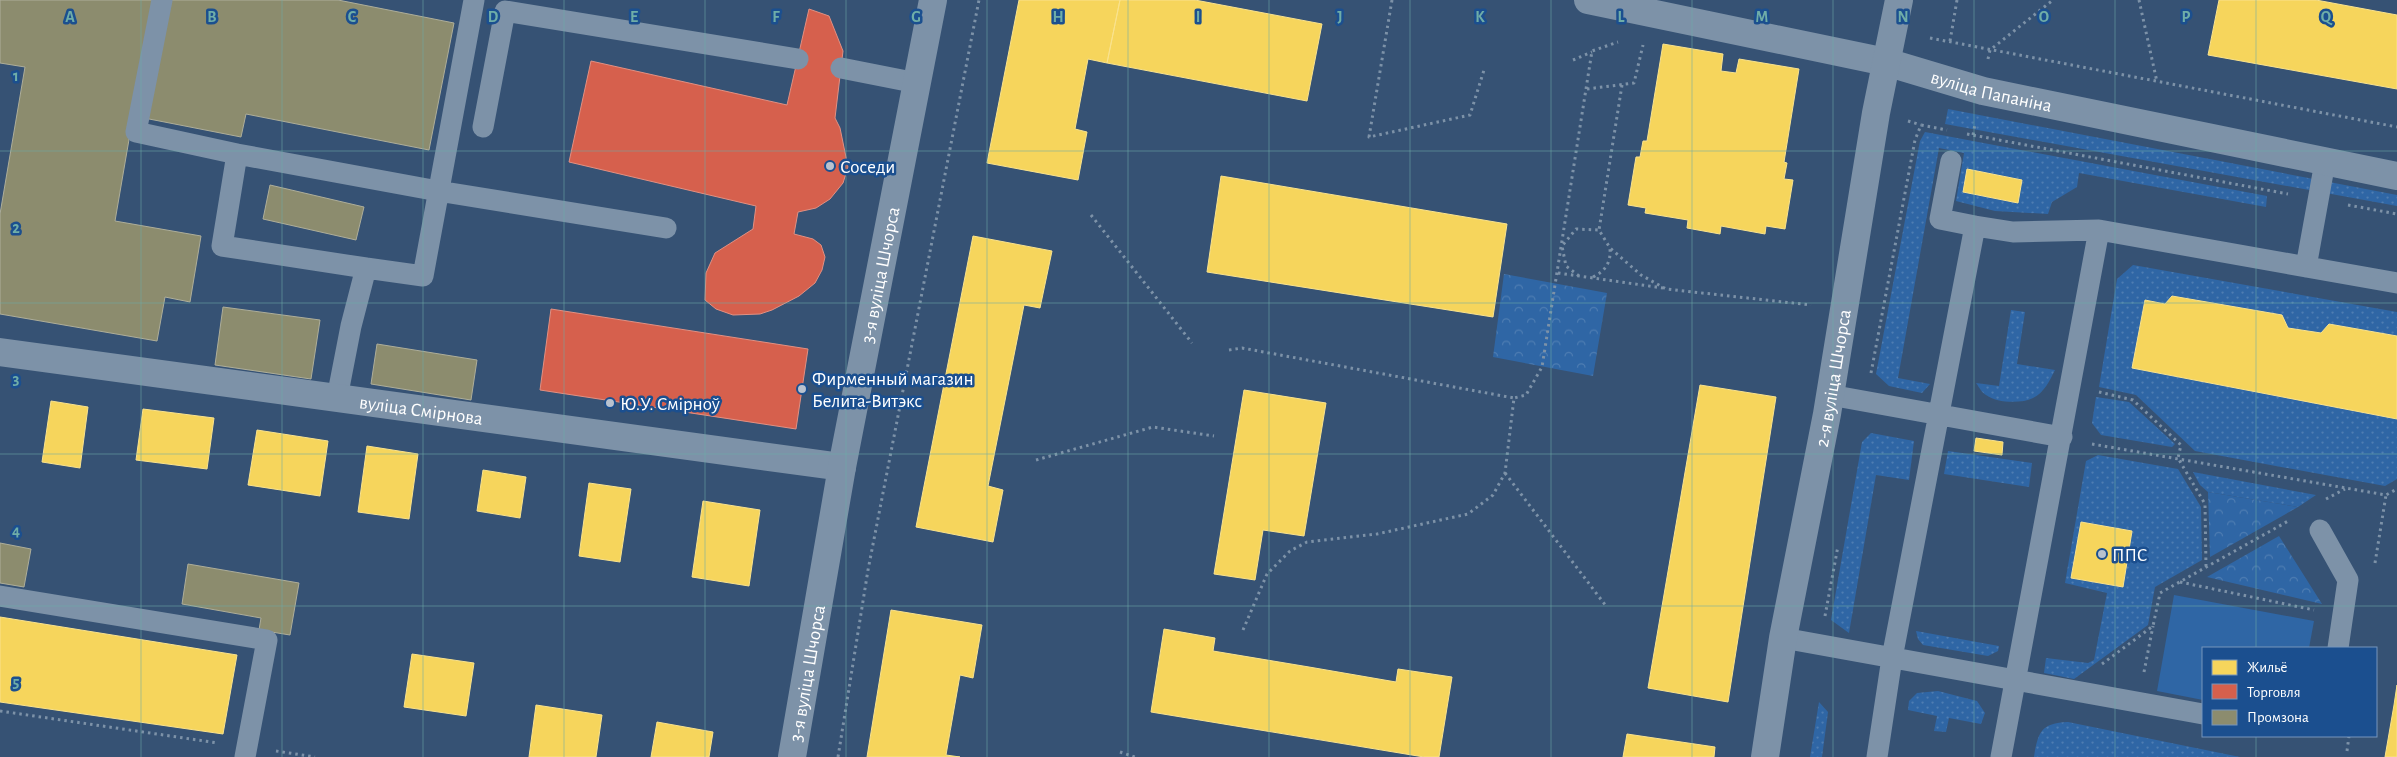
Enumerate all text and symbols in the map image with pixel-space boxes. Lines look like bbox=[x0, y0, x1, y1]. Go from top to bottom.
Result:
text: A bbox=[65, 9, 75, 25]
text: B bbox=[207, 9, 217, 25]
text: C bbox=[348, 9, 357, 25]
text: D bbox=[488, 9, 499, 25]
text: E bbox=[630, 9, 638, 25]
text: F bbox=[772, 9, 780, 25]
text: G bbox=[911, 9, 921, 25]
text: H bbox=[1052, 9, 1064, 25]
text: I bbox=[1196, 9, 1200, 25]
text: J bbox=[1337, 9, 1343, 25]
text: K bbox=[1475, 9, 1485, 25]
text: L bbox=[1618, 9, 1625, 25]
text: M bbox=[1756, 9, 1768, 25]
text: N bbox=[1897, 9, 1909, 25]
text: O bbox=[2039, 9, 2049, 25]
text: P bbox=[2182, 9, 2191, 25]
text: Q bbox=[2321, 9, 2333, 26]
text: 1 bbox=[13, 68, 19, 84]
street label: вуліца Папаніна bbox=[1928, 68, 2054, 116]
place label: Соседи bbox=[840, 158, 895, 177]
marker: Соседи bbox=[824, 160, 836, 172]
street label: 3-я вуліца Шчорса bbox=[858, 205, 904, 345]
text: 2 bbox=[12, 220, 20, 236]
street label: 2-я вуліца Шчорса bbox=[1813, 308, 1855, 449]
place label: Фирменный магазин Белита-Витэкс bbox=[812, 370, 974, 411]
text: 3 bbox=[13, 371, 20, 387]
marker: Фирменный магазин Белита-Витэкс bbox=[796, 383, 808, 395]
street label: вуліца Смірнова bbox=[358, 393, 484, 429]
place label: Ю.У. Смірноў bbox=[620, 395, 720, 414]
marker: Ю.У. Смірноў bbox=[604, 397, 616, 409]
text: 4 bbox=[12, 523, 20, 539]
place label: ППС bbox=[2112, 546, 2148, 565]
marker: ППС bbox=[2096, 548, 2108, 560]
street label: 3-я вуліца Шчорса bbox=[787, 603, 829, 743]
legend bbox=[2202, 647, 2377, 737]
text: Жильё bbox=[2247, 660, 2287, 675]
text: 5 bbox=[13, 674, 20, 690]
text: Торговля bbox=[2247, 685, 2301, 700]
text: Промзона bbox=[2247, 710, 2309, 725]

